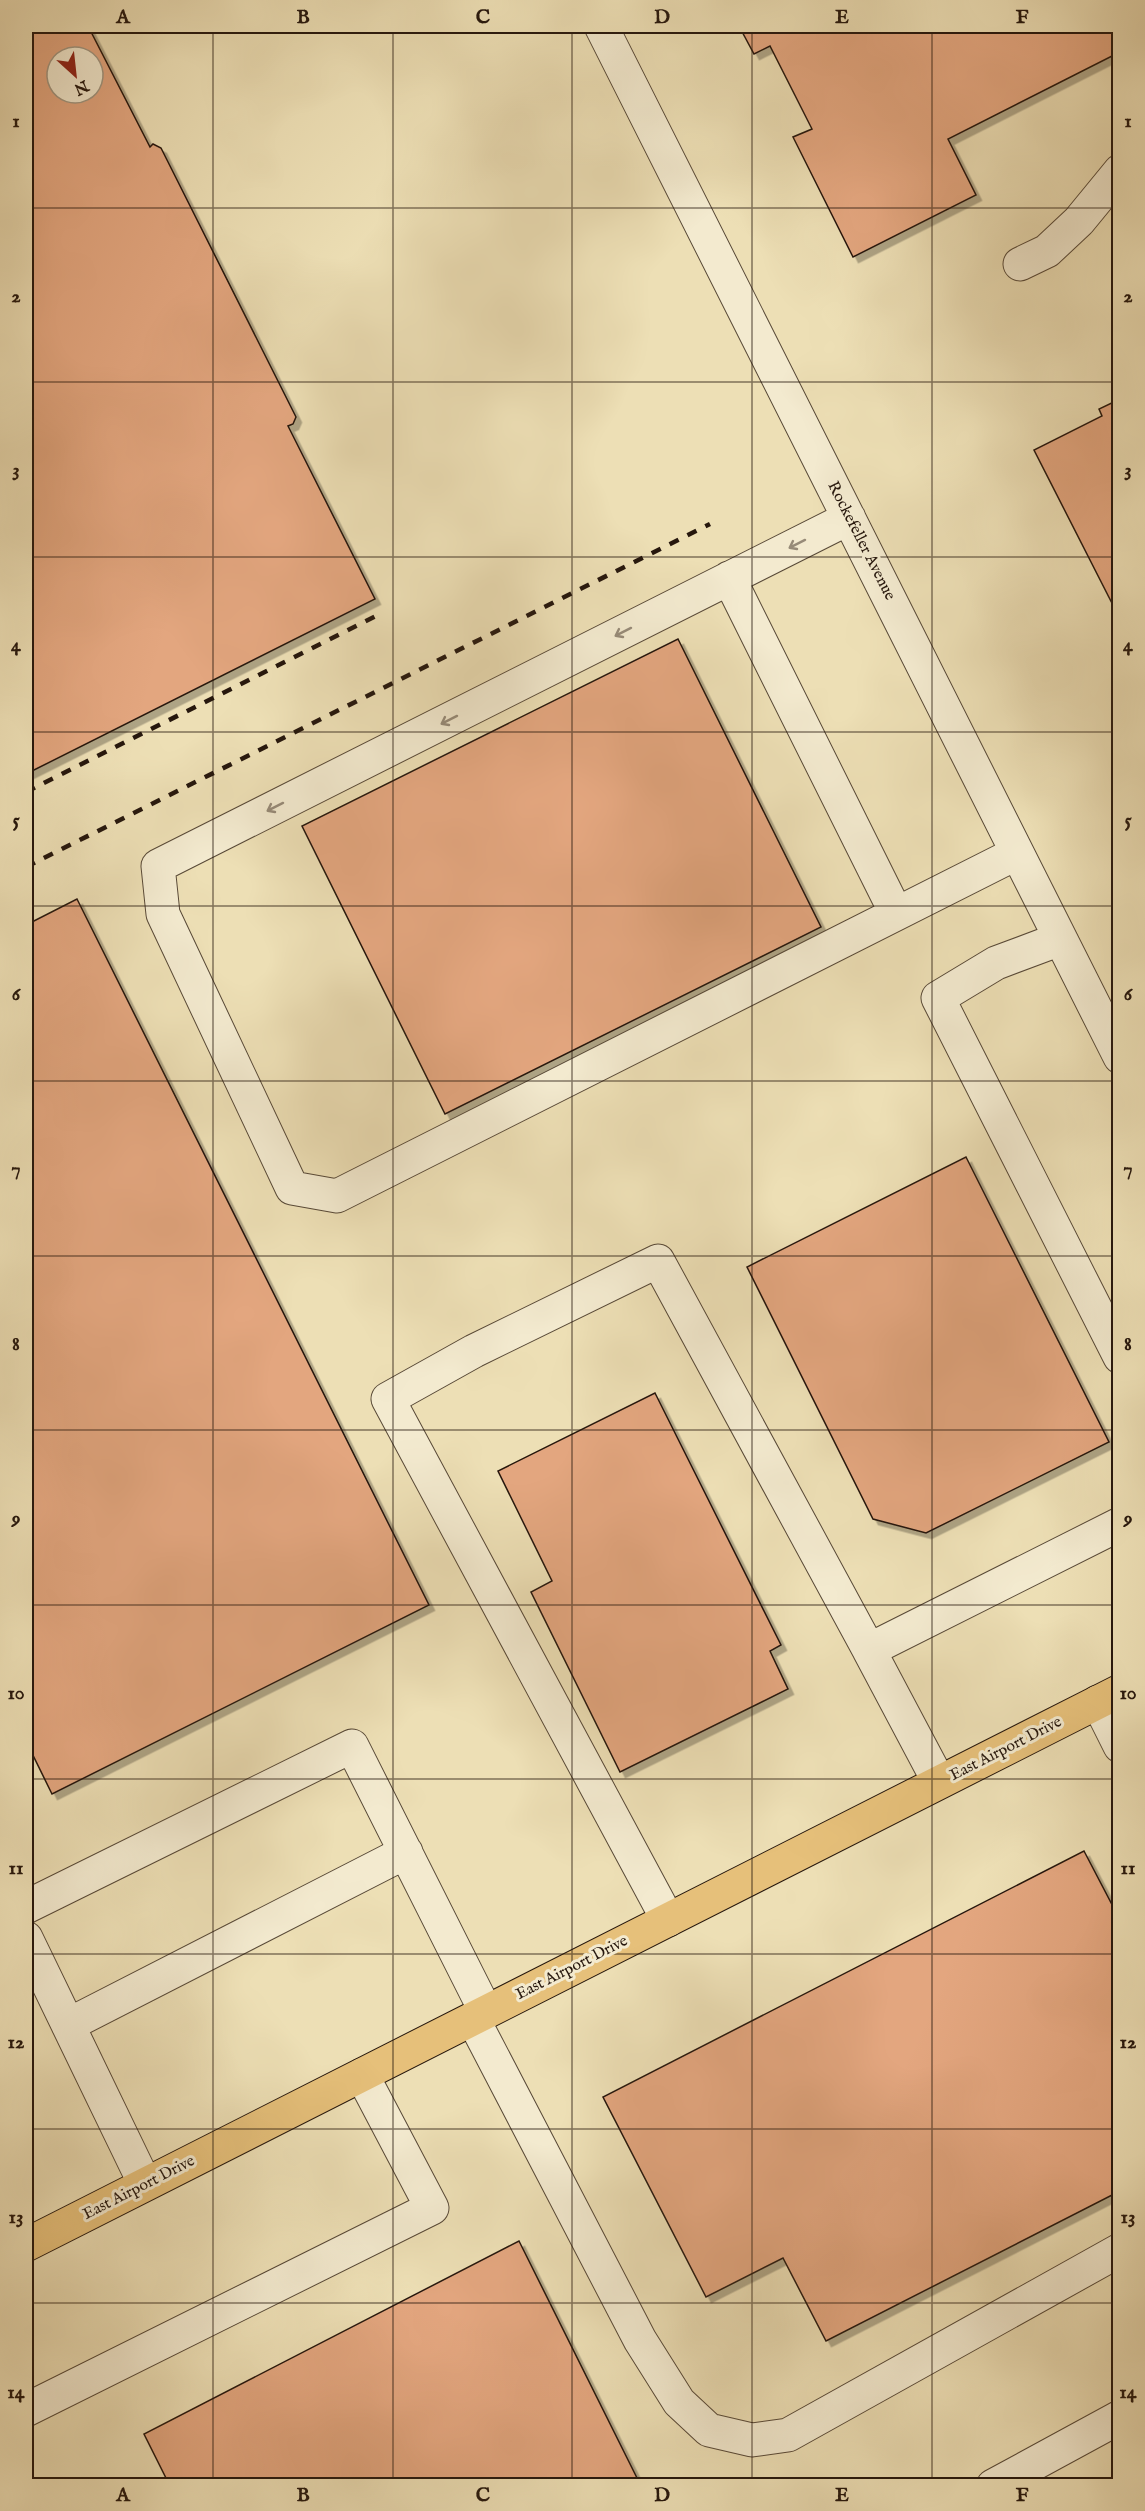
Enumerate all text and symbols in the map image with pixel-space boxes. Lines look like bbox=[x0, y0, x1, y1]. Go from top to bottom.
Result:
text: A bbox=[115, 5, 131, 30]
text: B bbox=[296, 5, 310, 30]
text: C bbox=[476, 5, 490, 30]
text: D bbox=[654, 5, 670, 30]
text: E bbox=[835, 5, 849, 30]
text: F bbox=[1016, 5, 1029, 30]
north arrow bbox=[45, 45, 105, 105]
text: N bbox=[70, 74, 93, 99]
text: 1 bbox=[12, 109, 20, 134]
text: 1 bbox=[1124, 109, 1132, 134]
text: 2 bbox=[11, 284, 21, 309]
text: 2 bbox=[1123, 284, 1133, 309]
text: 3 bbox=[12, 458, 20, 483]
text: 3 bbox=[1124, 458, 1132, 483]
street label: Rockefeller Avenue bbox=[822, 478, 900, 604]
one-way arrow bbox=[788, 539, 806, 551]
one-way arrow bbox=[614, 627, 632, 638]
text: 4 bbox=[11, 633, 22, 658]
text: 4 bbox=[1123, 633, 1134, 658]
one-way arrow bbox=[440, 714, 458, 726]
one-way arrow bbox=[266, 802, 284, 814]
text: 5 bbox=[12, 808, 20, 833]
text: 5 bbox=[1124, 808, 1132, 833]
text: 6 bbox=[12, 982, 22, 1007]
text: 6 bbox=[1124, 982, 1134, 1007]
text: 7 bbox=[11, 1157, 21, 1182]
text: 7 bbox=[1123, 1157, 1133, 1182]
text: 8 bbox=[12, 1332, 20, 1357]
text: 8 bbox=[1124, 1332, 1132, 1357]
text: 9 bbox=[11, 1506, 21, 1531]
text: 9 bbox=[1123, 1506, 1133, 1531]
text: 10 bbox=[7, 1681, 25, 1706]
text: 10 bbox=[1119, 1681, 1137, 1706]
street label: East Airport Drive bbox=[947, 1712, 1065, 1786]
text: 11 bbox=[9, 1856, 23, 1881]
text: 11 bbox=[1121, 1856, 1135, 1881]
street label: East Airport Drive bbox=[513, 1931, 631, 2005]
text: 12 bbox=[8, 2030, 25, 2055]
text: 12 bbox=[1120, 2030, 1137, 2055]
street label: East Airport Drive bbox=[80, 2151, 198, 2225]
text: 13 bbox=[9, 2205, 23, 2230]
text: 13 bbox=[1121, 2205, 1135, 2230]
text: 14 bbox=[7, 2380, 26, 2405]
text: 14 bbox=[1119, 2380, 1138, 2405]
text: A bbox=[115, 2483, 131, 2508]
text: B bbox=[296, 2483, 310, 2508]
text: C bbox=[476, 2483, 490, 2508]
text: D bbox=[654, 2483, 670, 2508]
text: E bbox=[835, 2483, 849, 2508]
text: F bbox=[1016, 2483, 1029, 2508]

